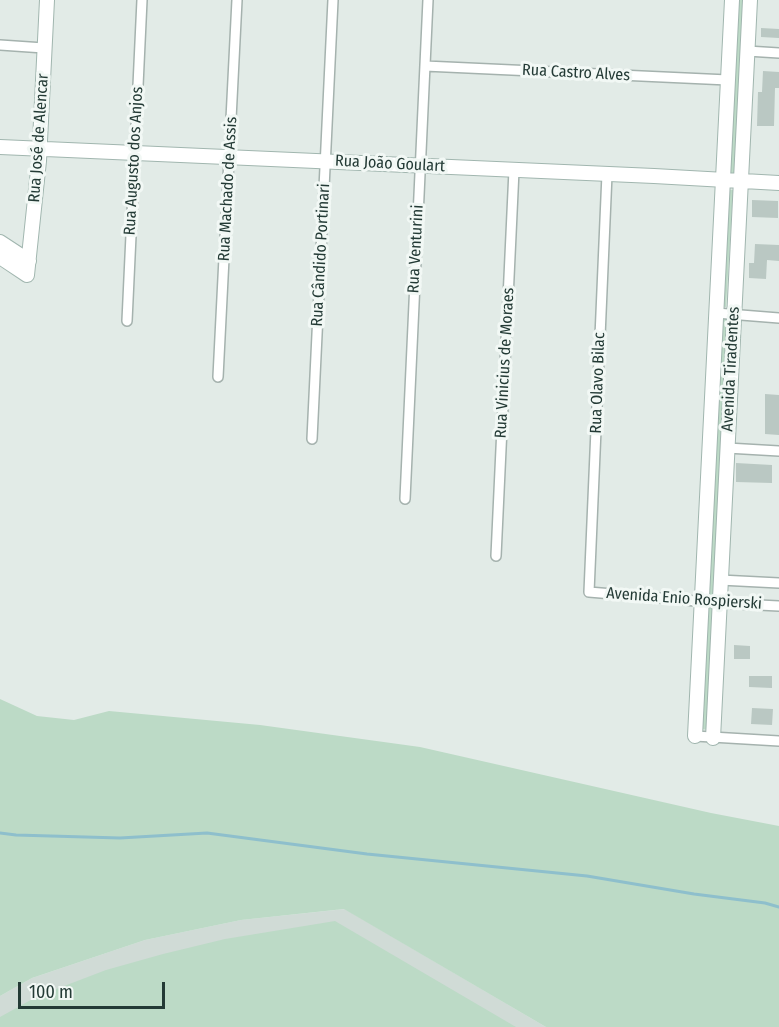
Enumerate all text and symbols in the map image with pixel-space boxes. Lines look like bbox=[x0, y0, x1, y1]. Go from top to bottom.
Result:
street label: Rua Castro Alves bbox=[522, 61, 630, 85]
street label: Rua José de Alencar bbox=[25, 73, 53, 203]
street label: Rua Augusto dos Anjos bbox=[121, 86, 147, 236]
street label: Rua Machado de Assis bbox=[215, 116, 241, 262]
street label: Rua João Goulart bbox=[335, 152, 445, 176]
street label: Rua Cândido Portinari bbox=[308, 183, 334, 327]
street label: Rua Venturini bbox=[404, 204, 428, 294]
street label: Rua Vinicius de Moraes bbox=[491, 287, 519, 439]
street label: Avenida Tiradentes bbox=[718, 306, 744, 432]
street label: Rua Olavo Bilac bbox=[587, 332, 609, 434]
street label: Avenida Enio Rospierski bbox=[606, 584, 762, 614]
scale bar bbox=[21, 970, 168, 1008]
text: 100 m bbox=[29, 981, 73, 1003]

